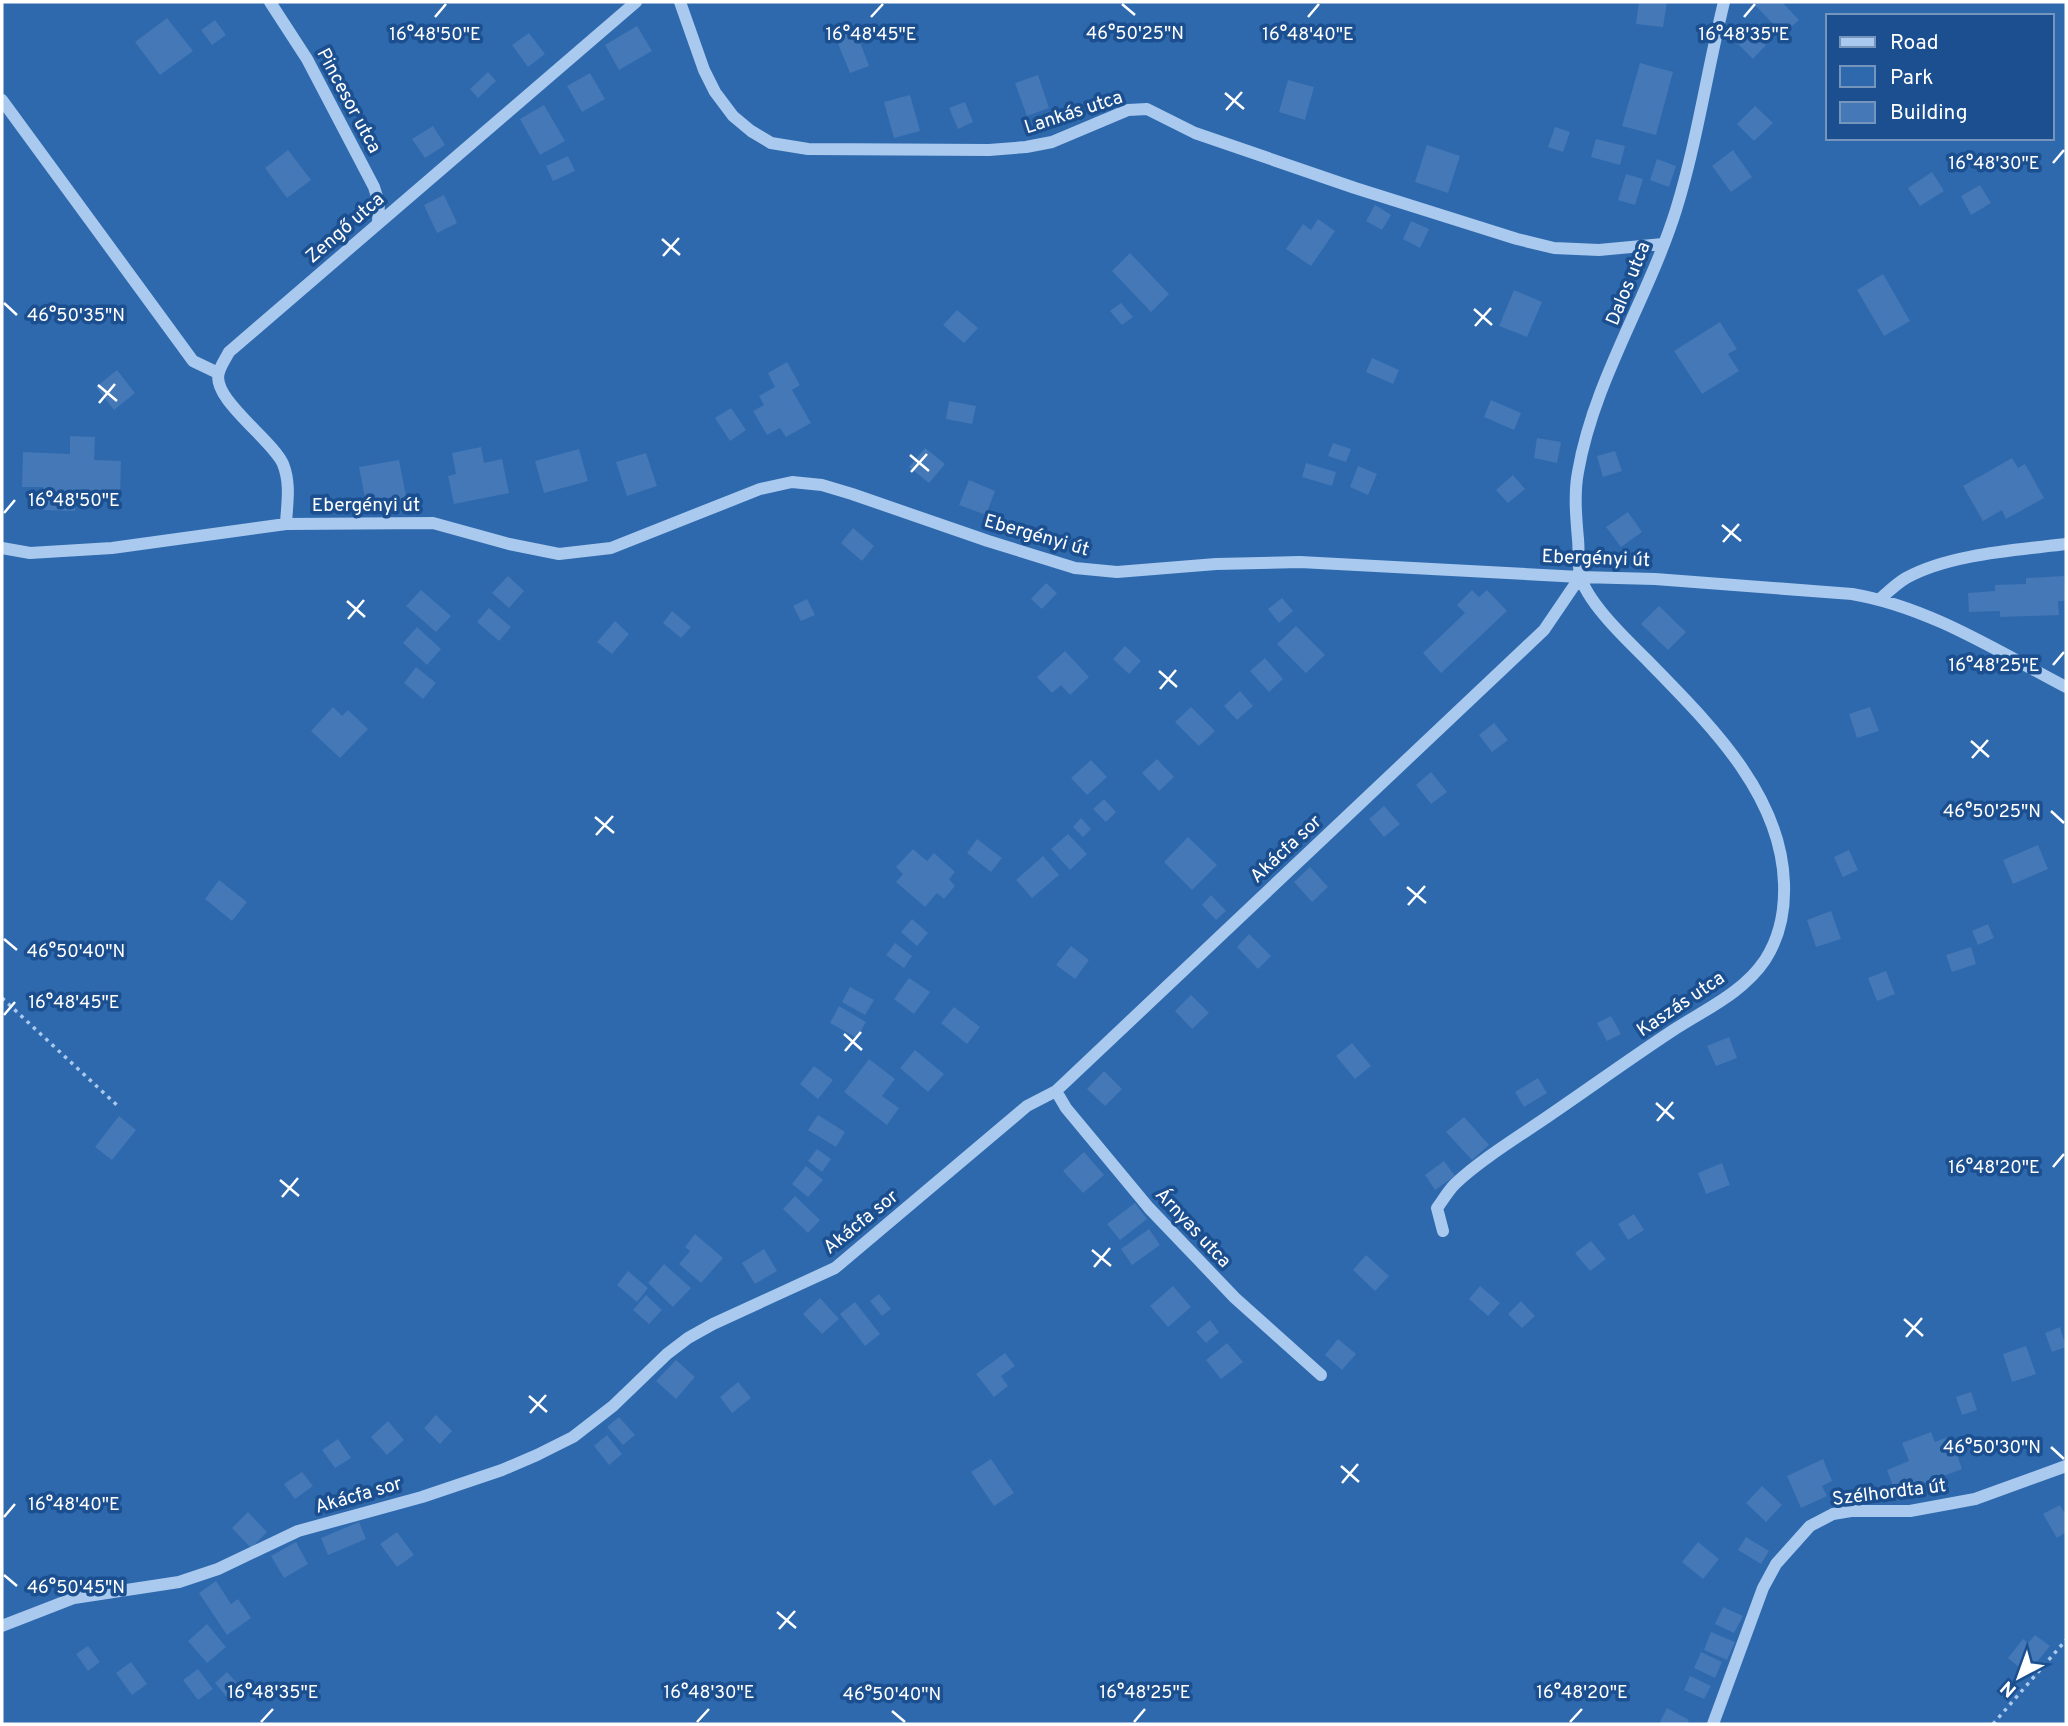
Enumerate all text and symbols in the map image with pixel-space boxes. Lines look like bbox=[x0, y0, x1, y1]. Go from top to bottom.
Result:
legend bbox=[1826, 14, 2054, 140]
text: 46°50'25"N bbox=[1086, 23, 1184, 46]
text: 16°48'50"E bbox=[389, 24, 481, 47]
text: 16°48'45"E bbox=[825, 24, 917, 47]
text: 16°48'40"E bbox=[1262, 24, 1354, 47]
text: 16°48'35"E bbox=[1699, 24, 1789, 47]
text: Road bbox=[1890, 30, 1939, 57]
street label: Pincesor utca bbox=[311, 44, 386, 158]
text: Park bbox=[1890, 65, 1933, 92]
street label: Lankás utca bbox=[1021, 86, 1126, 140]
text: Building bbox=[1890, 100, 1968, 127]
text: 16°48'30"E bbox=[1948, 153, 2040, 176]
street label: Zengő utca bbox=[301, 188, 390, 269]
street label: Dalos utca bbox=[1601, 238, 1657, 329]
text: 46°50'35"N bbox=[27, 305, 125, 328]
text: 16°48'50"E bbox=[28, 490, 120, 513]
street label: Ebergényi út bbox=[312, 494, 420, 518]
street label: Ebergényi út bbox=[981, 509, 1092, 562]
street label: Ebergényi út bbox=[1541, 545, 1651, 573]
text: 16°48'25"E bbox=[1948, 655, 2040, 678]
text: 46°50'25"N bbox=[1943, 801, 2041, 824]
street label: Akácfa sor bbox=[1245, 810, 1328, 889]
text: 46°50'40"N bbox=[27, 941, 125, 964]
street label: Kaszás utca bbox=[1633, 966, 1730, 1043]
text: 16°48'45"E bbox=[28, 992, 120, 1015]
text: 16°48'20"E bbox=[1948, 1157, 2040, 1180]
street label: Árnyas utca bbox=[1149, 1183, 1236, 1273]
street label: Akácfa sor bbox=[819, 1185, 904, 1260]
text: 46°50'30"N bbox=[1943, 1437, 2041, 1460]
street label: Akácfa sor bbox=[312, 1472, 405, 1520]
street label: Szélhordta út bbox=[1831, 1474, 1947, 1512]
text: 16°48'40"E bbox=[28, 1494, 120, 1517]
text: 46°50'45"N bbox=[27, 1577, 125, 1600]
north arrow bbox=[1984, 1642, 2054, 1712]
text: N bbox=[1996, 1675, 2022, 1702]
text: 16°48'35"E bbox=[228, 1682, 318, 1705]
text: 16°48'30"E bbox=[663, 1682, 755, 1705]
text: 16°48'25"E bbox=[1099, 1682, 1191, 1705]
text: 16°48'20"E bbox=[1536, 1682, 1628, 1705]
text: 46°50'40"N bbox=[843, 1684, 941, 1707]

